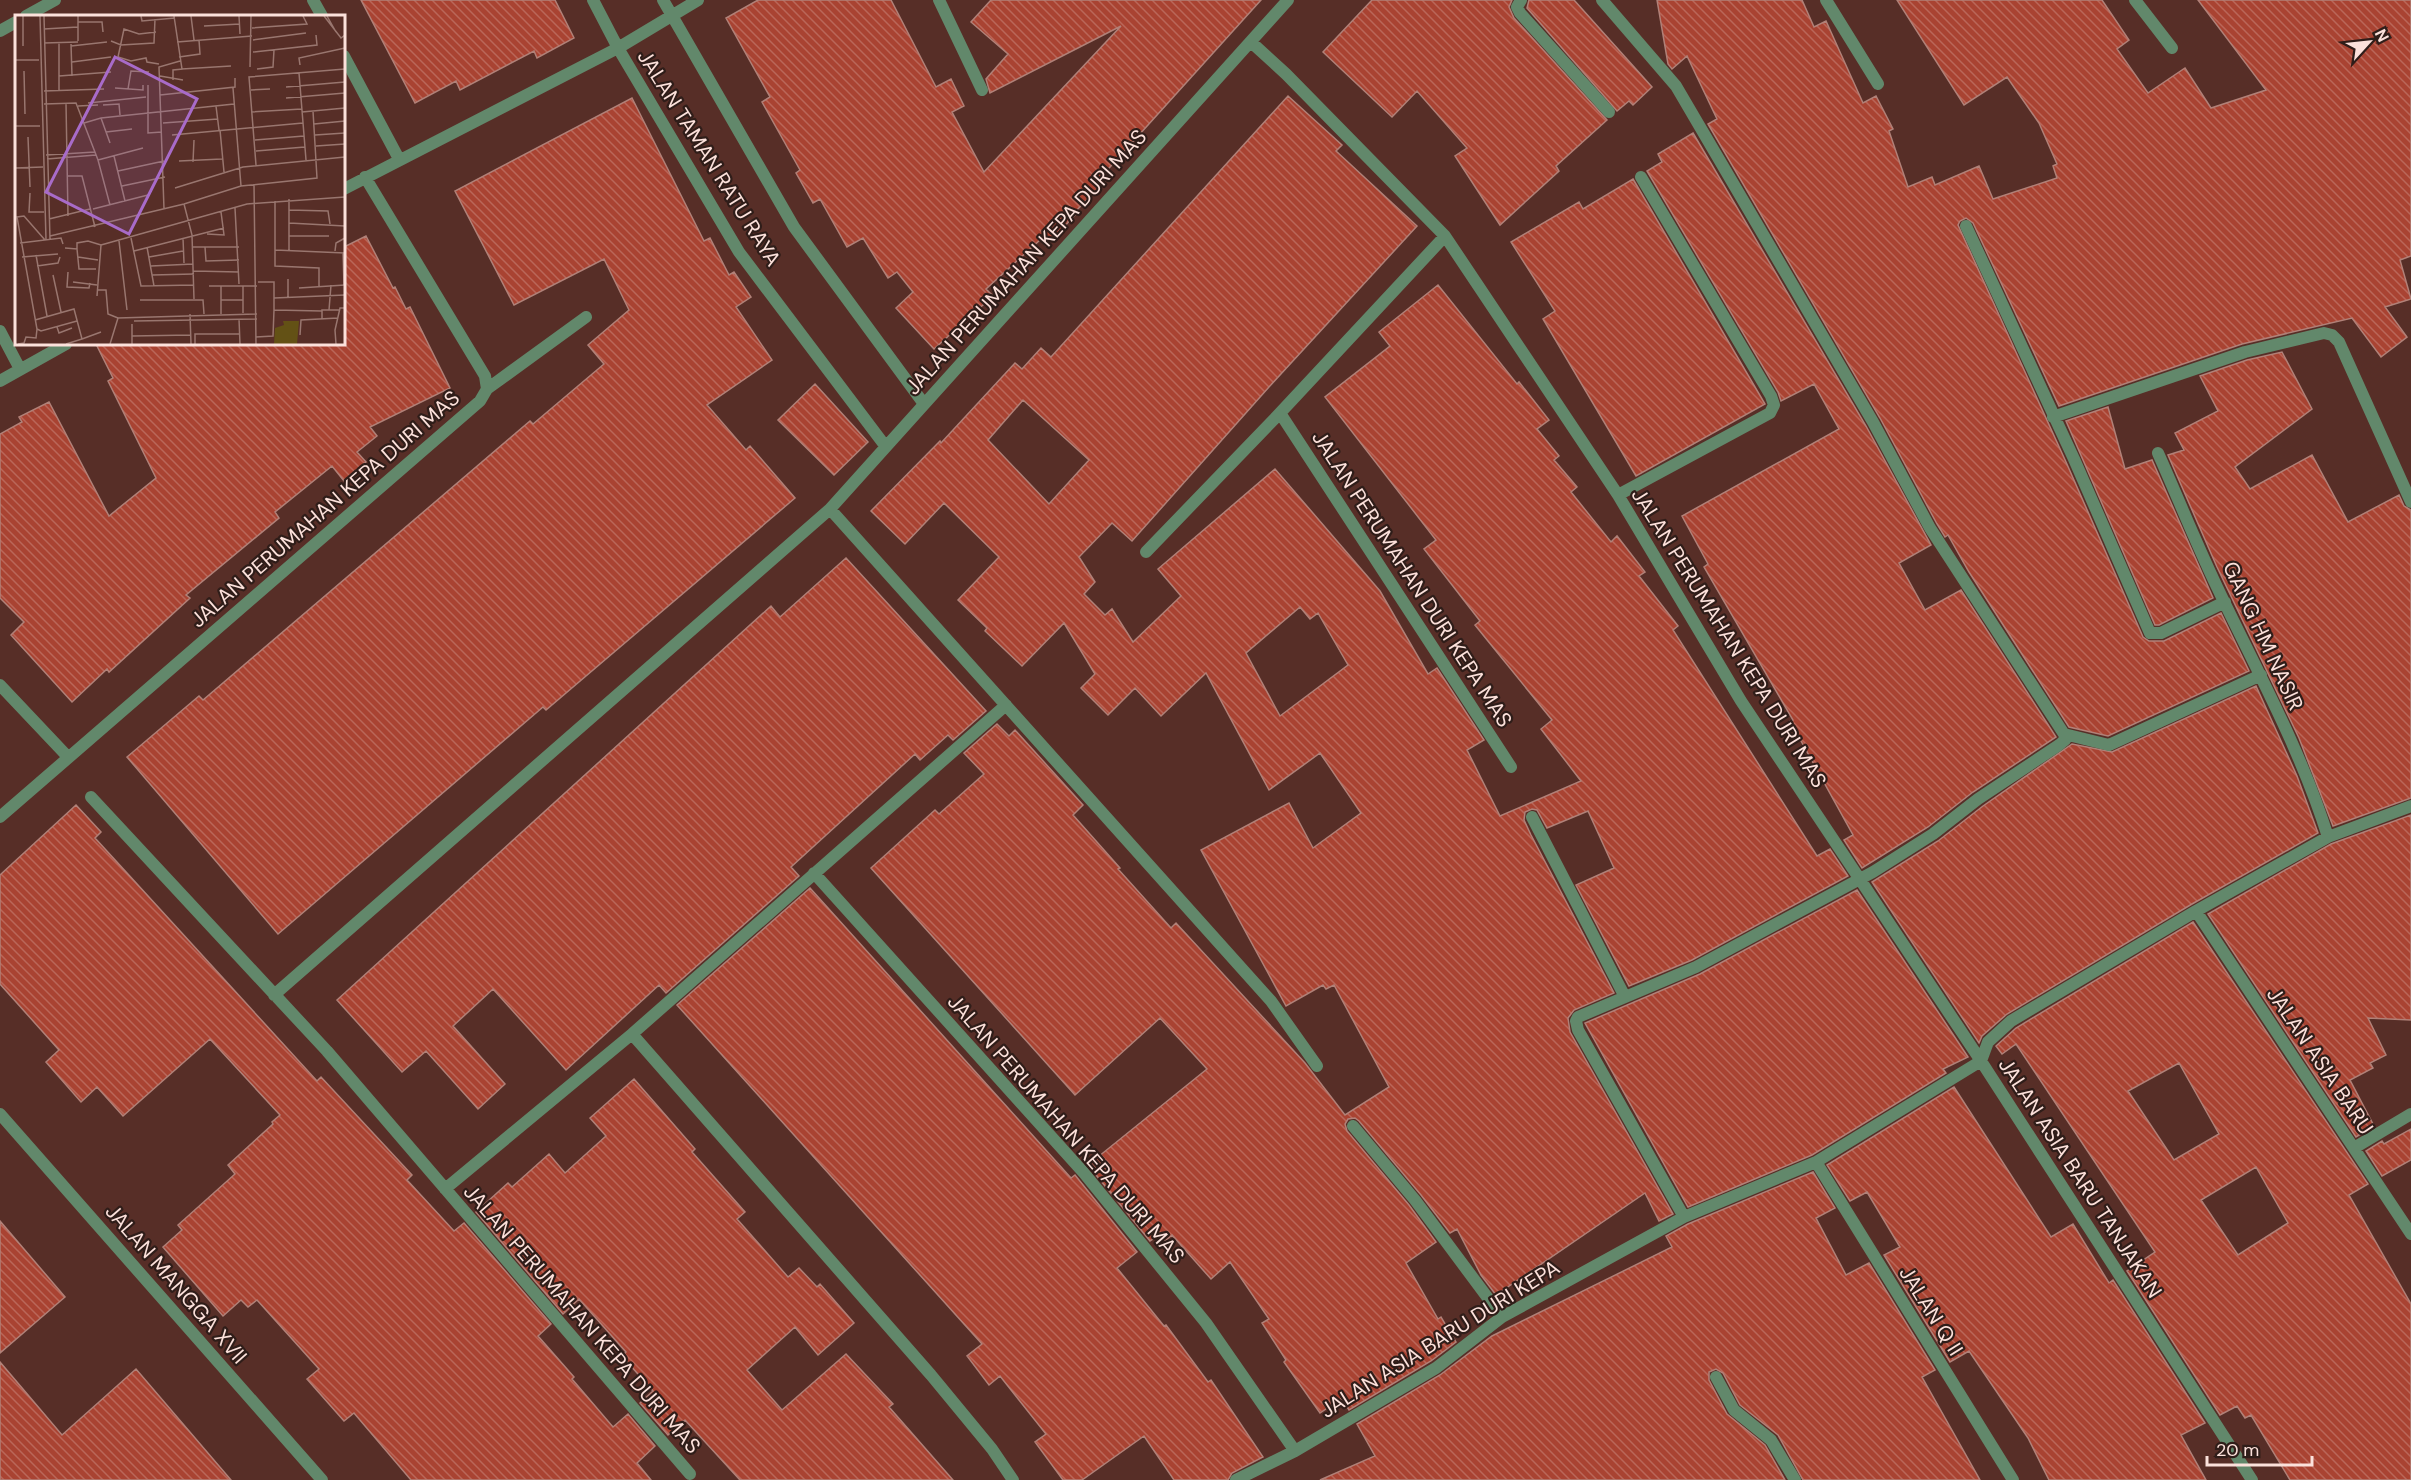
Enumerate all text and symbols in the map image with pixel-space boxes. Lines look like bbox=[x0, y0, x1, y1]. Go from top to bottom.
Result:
north arrow bbox=[2339, 12, 2399, 72]
inset map bbox=[15, 15, 345, 345]
text: N bbox=[2370, 25, 2394, 45]
street label: JALAN TAMAN RATU RAYA bbox=[631, 45, 787, 271]
street label: JALAN PERUMAHAN KEPA DURI MAS bbox=[899, 123, 1153, 401]
street label: JALAN PERUMAHAN KEPA DURI MAS bbox=[184, 384, 466, 634]
street label: JALAN PERUMAHAN DURI KEPA MAS bbox=[1305, 425, 1519, 733]
street label: JALAN PERUMAHAN KEPA DURI MAS bbox=[1625, 483, 1833, 793]
street label: GANG HM NASIR bbox=[2216, 557, 2310, 715]
street label: JALAN ASIA BARU bbox=[2260, 982, 2380, 1140]
street label: JALAN PERUMAHAN KEPA DURI MAS bbox=[941, 988, 1191, 1270]
street label: JALAN ASIA BARU TANJAKAN bbox=[1992, 1053, 2168, 1303]
street label: JALAN PERUMAHAN KEPA DURI MAS bbox=[457, 1178, 707, 1460]
street label: JALAN MANGGA XVII bbox=[99, 1198, 253, 1370]
street label: JALAN ASIA BARU DURI KEPA bbox=[1315, 1254, 1565, 1424]
street label: JALAN Q II bbox=[1892, 1261, 1970, 1361]
scale bar bbox=[2207, 1429, 2312, 1467]
text: 20 m bbox=[2216, 1438, 2259, 1462]

